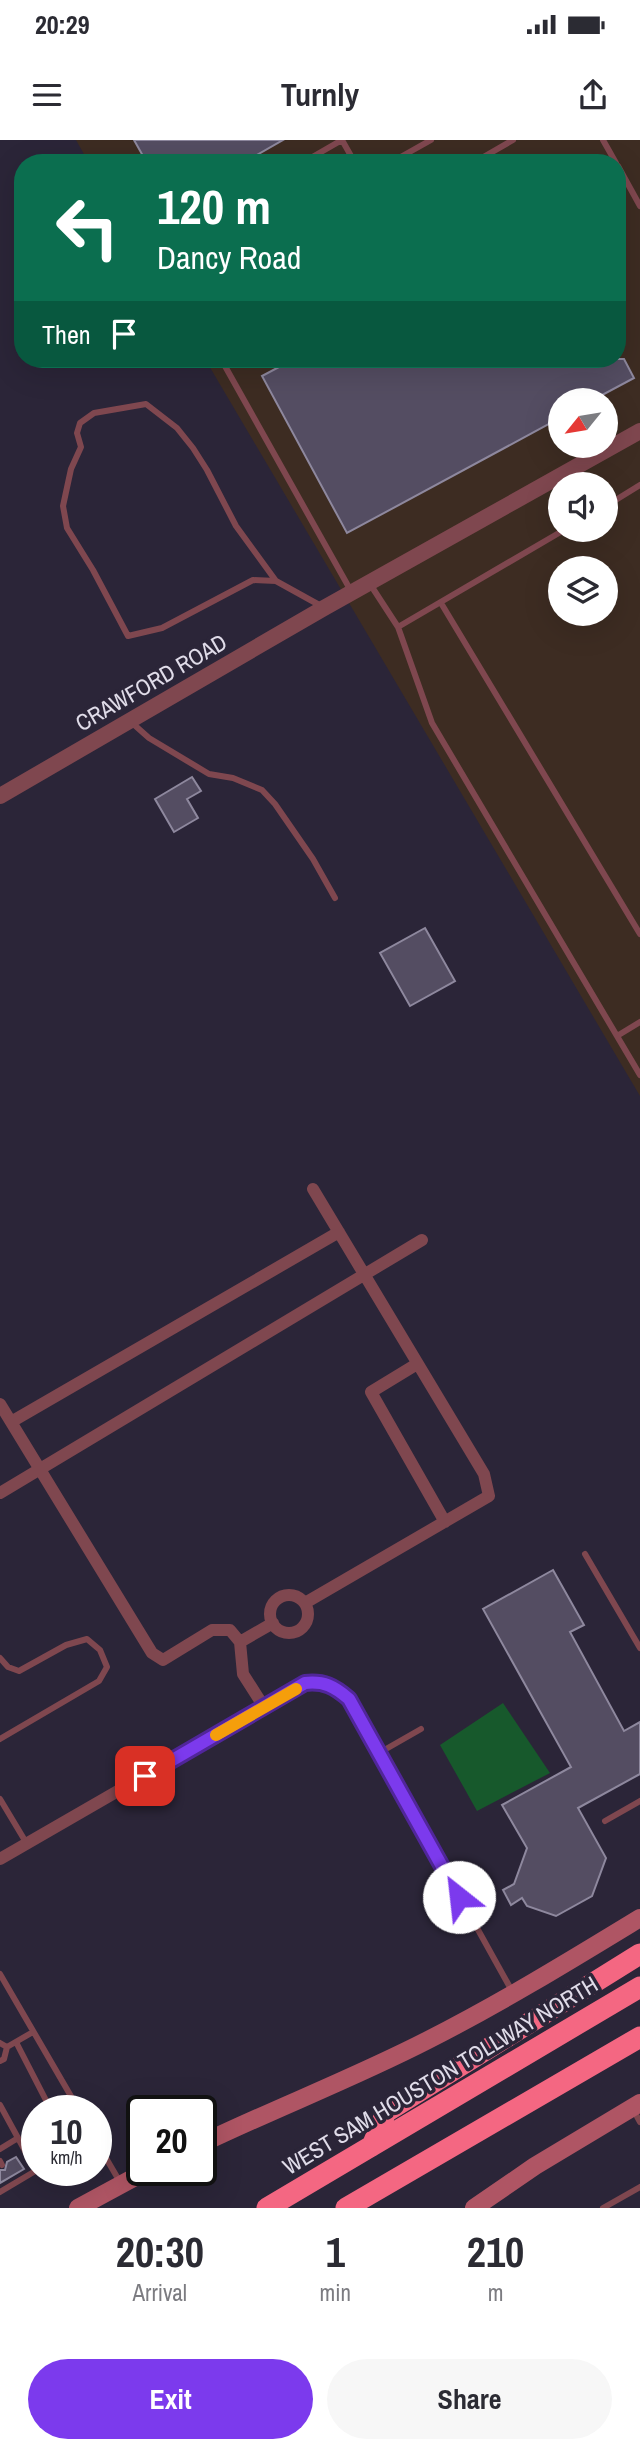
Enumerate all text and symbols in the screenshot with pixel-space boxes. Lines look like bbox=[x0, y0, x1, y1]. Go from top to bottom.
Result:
text: 20:29 bbox=[35, 7, 90, 42]
text: Turnly bbox=[281, 73, 359, 116]
icon: menu bbox=[28, 76, 66, 114]
icon: share bbox=[574, 76, 612, 114]
text: 120 m bbox=[157, 173, 271, 239]
icon: left bbox=[42, 182, 133, 273]
text: Dancy Road bbox=[157, 236, 301, 279]
icon: arrive bbox=[105, 315, 143, 353]
text: Then bbox=[42, 317, 91, 352]
north arrow bbox=[548, 388, 618, 458]
map controls bbox=[548, 388, 618, 626]
button: sound bbox=[548, 472, 618, 542]
button: layers bbox=[548, 556, 618, 626]
street label: CRAWFORD ROAD bbox=[70, 626, 232, 738]
pin bbox=[115, 1746, 175, 1806]
icon: arrive bbox=[126, 1757, 164, 1795]
position arrow bbox=[422, 1860, 496, 1934]
street label: WEST SAM HOUSTON TOLLWAY NORTH bbox=[277, 1968, 603, 2182]
speed limit sign: 20 bbox=[126, 2095, 217, 2186]
text: 10 bbox=[51, 2108, 82, 2155]
text: km/h bbox=[51, 2145, 83, 2170]
text: 20:30 bbox=[116, 2224, 204, 2280]
text: 1 bbox=[326, 2224, 345, 2280]
text: 210 bbox=[467, 2224, 524, 2280]
text: Arrival bbox=[133, 2277, 187, 2308]
text: min bbox=[320, 2277, 351, 2308]
text: m bbox=[488, 2277, 503, 2308]
button: Exit bbox=[28, 2359, 313, 2439]
button: Share bbox=[327, 2359, 612, 2439]

